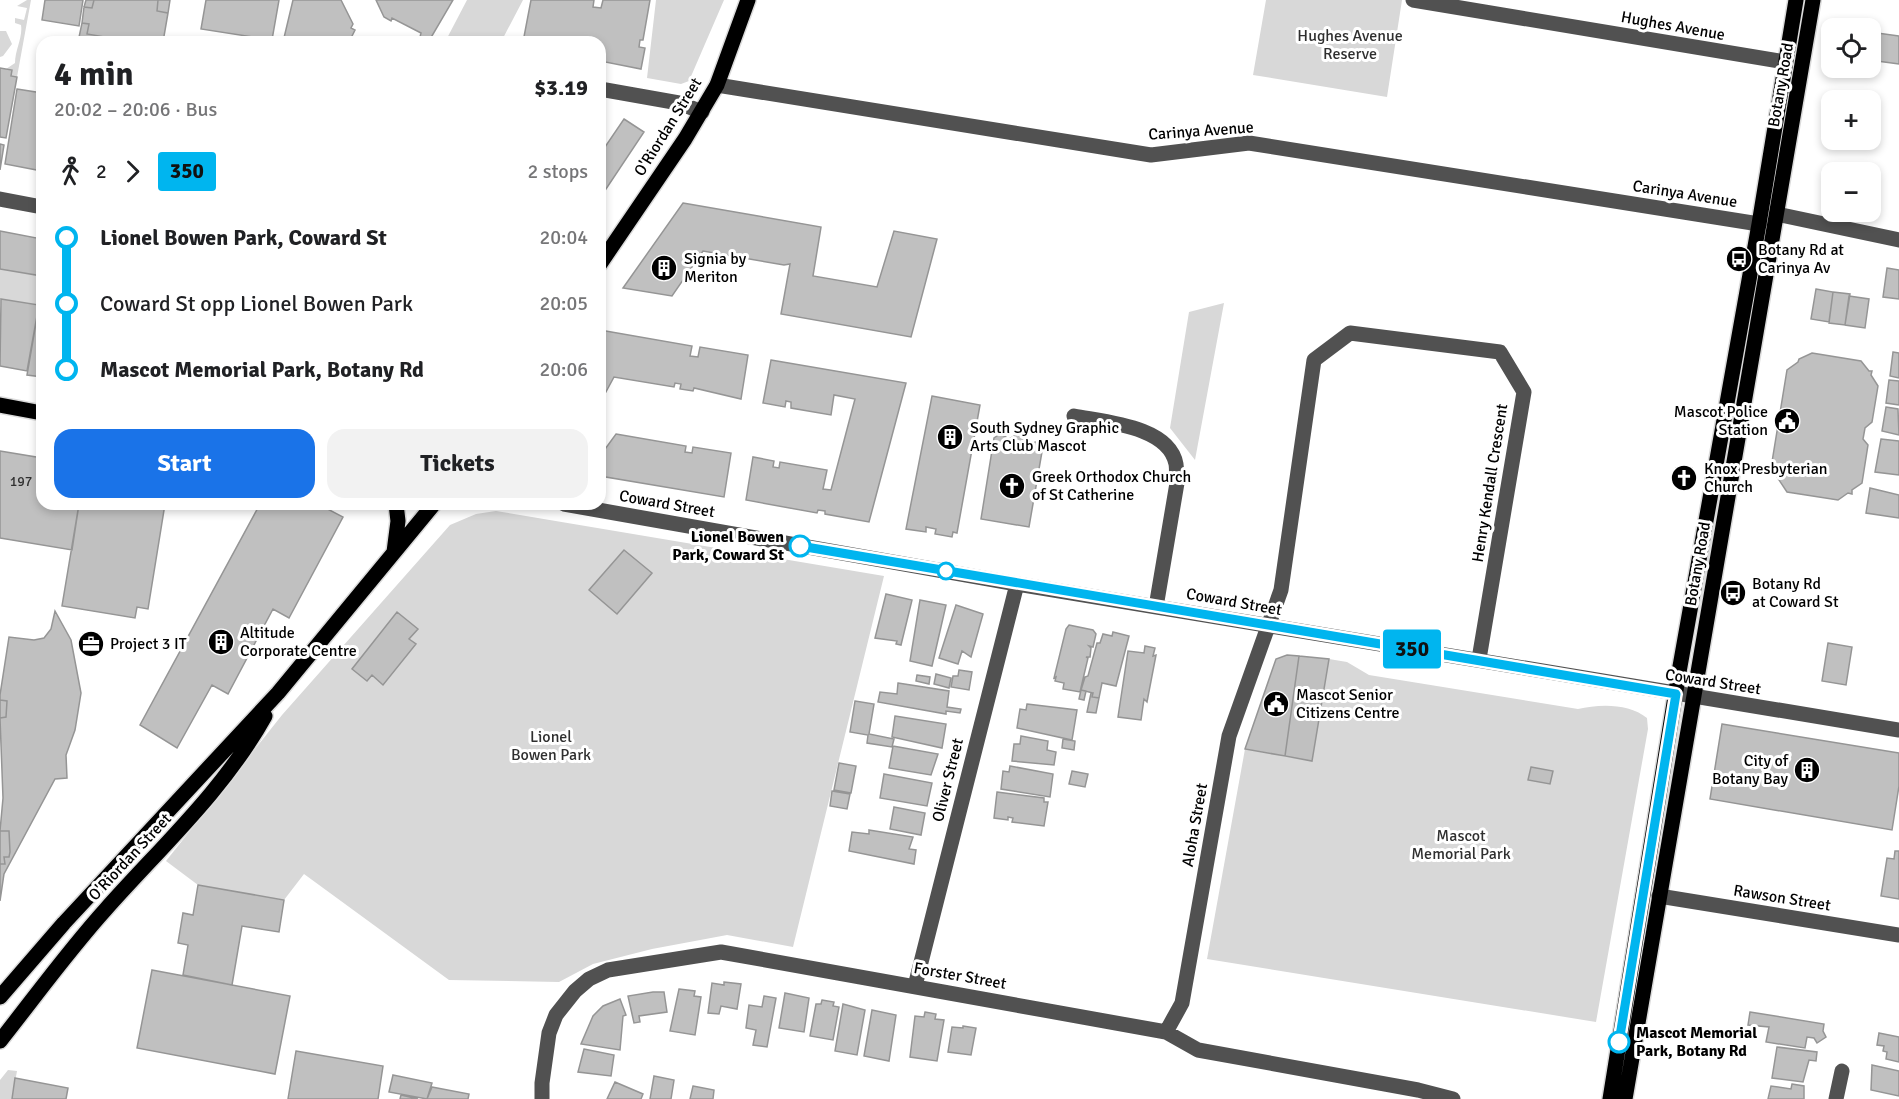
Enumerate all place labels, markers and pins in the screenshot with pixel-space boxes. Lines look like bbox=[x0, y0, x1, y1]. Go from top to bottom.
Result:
place label: Botany Rd at Carinya Av bbox=[1758, 240, 1844, 278]
bus stop icon: Botany Rd at Carinya Av bbox=[1724, 244, 1754, 274]
place label: Signia by Meriton bbox=[684, 249, 747, 287]
building icon: Signia by Meriton bbox=[649, 253, 679, 283]
place label: Mascot Police Station bbox=[1674, 402, 1768, 440]
public building icon: Mascot Police Station bbox=[1772, 406, 1802, 436]
place label: South Sydney Graphic Arts Club Mascot bbox=[970, 418, 1119, 456]
building icon: South Sydney Graphic Arts Club Mascot bbox=[935, 422, 965, 452]
place label: Knox Presbyterian Church bbox=[1704, 459, 1828, 497]
church icon: Knox Presbyterian Church bbox=[1669, 463, 1699, 493]
place label: Greek Orthodox Church of St Catherine bbox=[1032, 467, 1191, 505]
church icon: Greek Orthodox Church of St Catherine bbox=[997, 471, 1027, 501]
place label: Lionel Bowen Park, Coward St bbox=[672, 527, 784, 565]
marker: Lionel Bowen Park, Coward St bbox=[789, 535, 811, 557]
unlabelled marker bbox=[937, 562, 955, 580]
place label: Botany Rd at Coward St bbox=[1752, 574, 1839, 612]
bus stop icon: Botany Rd at Coward St bbox=[1718, 578, 1748, 608]
place label: Altitude Corporate Centre bbox=[240, 623, 357, 661]
building icon: Altitude Corporate Centre bbox=[206, 627, 236, 657]
office icon: Project 3 IT bbox=[76, 629, 106, 659]
place label: Project 3 IT bbox=[110, 634, 187, 654]
place label: Mascot Senior Citizens Centre bbox=[1296, 685, 1400, 723]
public building icon: Mascot Senior Citizens Centre bbox=[1261, 689, 1291, 719]
place label: City of Botany Bay bbox=[1712, 751, 1789, 789]
building icon: City of Botany Bay bbox=[1792, 755, 1822, 785]
place label: Mascot Memorial Park, Botany Rd bbox=[1636, 1023, 1757, 1061]
marker: Mascot Memorial Park, Botany Rd bbox=[1608, 1031, 1630, 1053]

